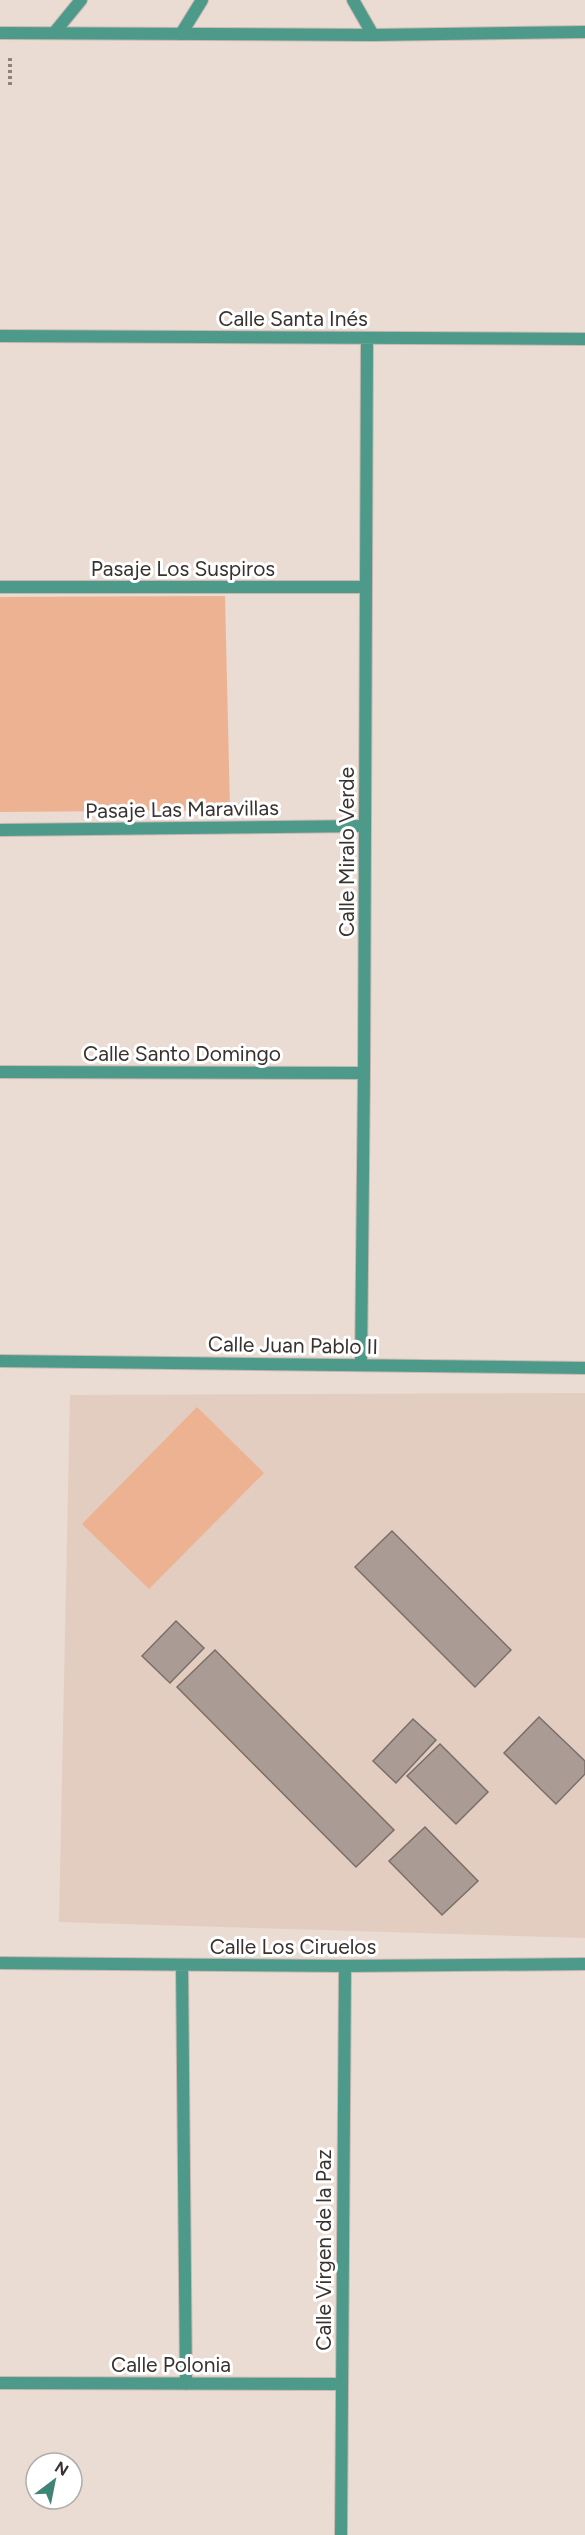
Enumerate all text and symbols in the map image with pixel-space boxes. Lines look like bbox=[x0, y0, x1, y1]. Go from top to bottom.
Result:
street label: Calle Santa Inés bbox=[218, 306, 368, 331]
street label: Pasaje Los Suspiros bbox=[91, 556, 275, 581]
street label: Calle Miralo Verde bbox=[334, 767, 359, 937]
street label: Pasaje Las Maravillas bbox=[85, 795, 279, 823]
street label: Calle Santo Domingo bbox=[83, 1041, 281, 1066]
street label: Calle Juan Pablo II bbox=[208, 1331, 378, 1359]
street label: Calle Los Ciruelos bbox=[210, 1934, 376, 1959]
street label: Calle Virgen de la Paz bbox=[311, 2149, 336, 2351]
street label: Calle Polonia bbox=[111, 2352, 231, 2377]
north arrow bbox=[24, 2451, 84, 2511]
text: N bbox=[51, 2457, 72, 2480]

